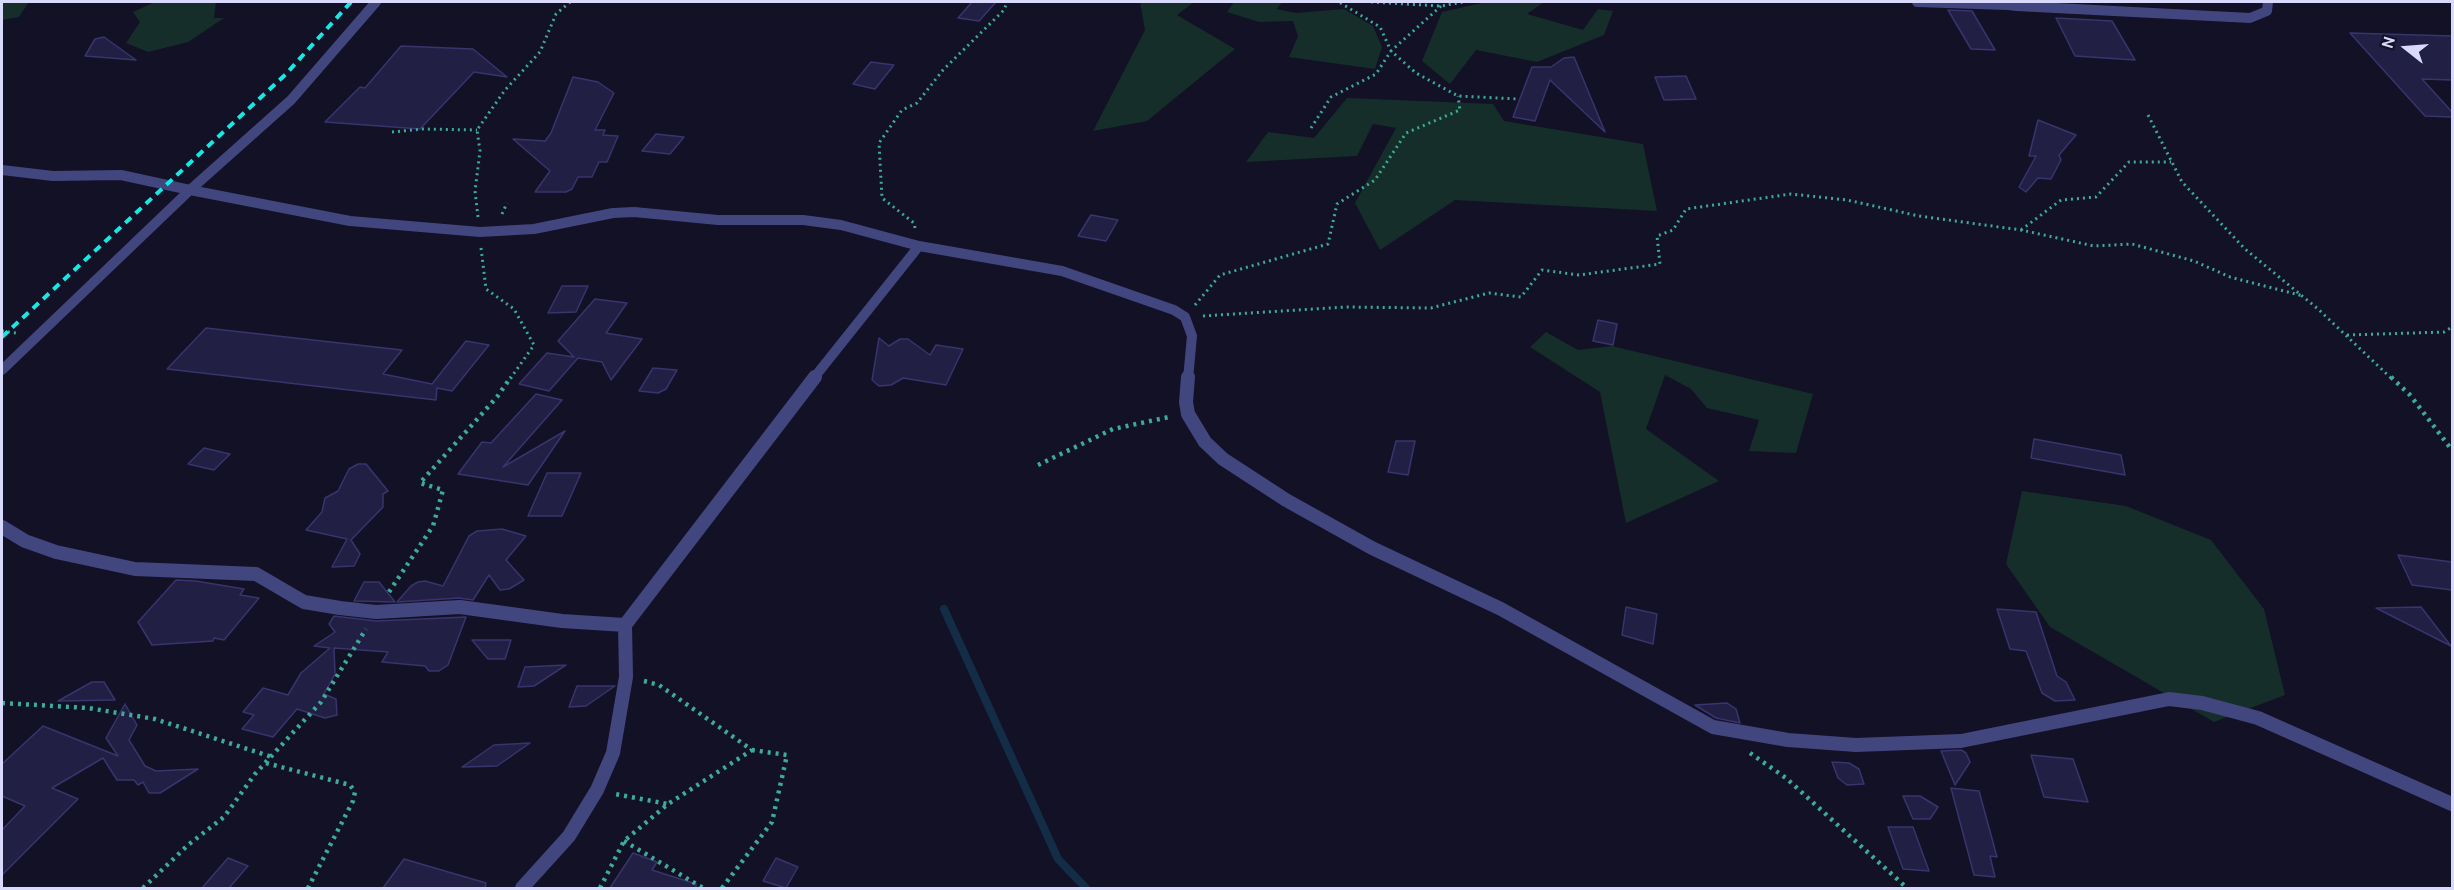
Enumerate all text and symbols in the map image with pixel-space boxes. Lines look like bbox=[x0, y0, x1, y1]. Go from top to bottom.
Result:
north arrow bbox=[2376, 18, 2436, 78]
text: N bbox=[2378, 34, 2399, 51]

